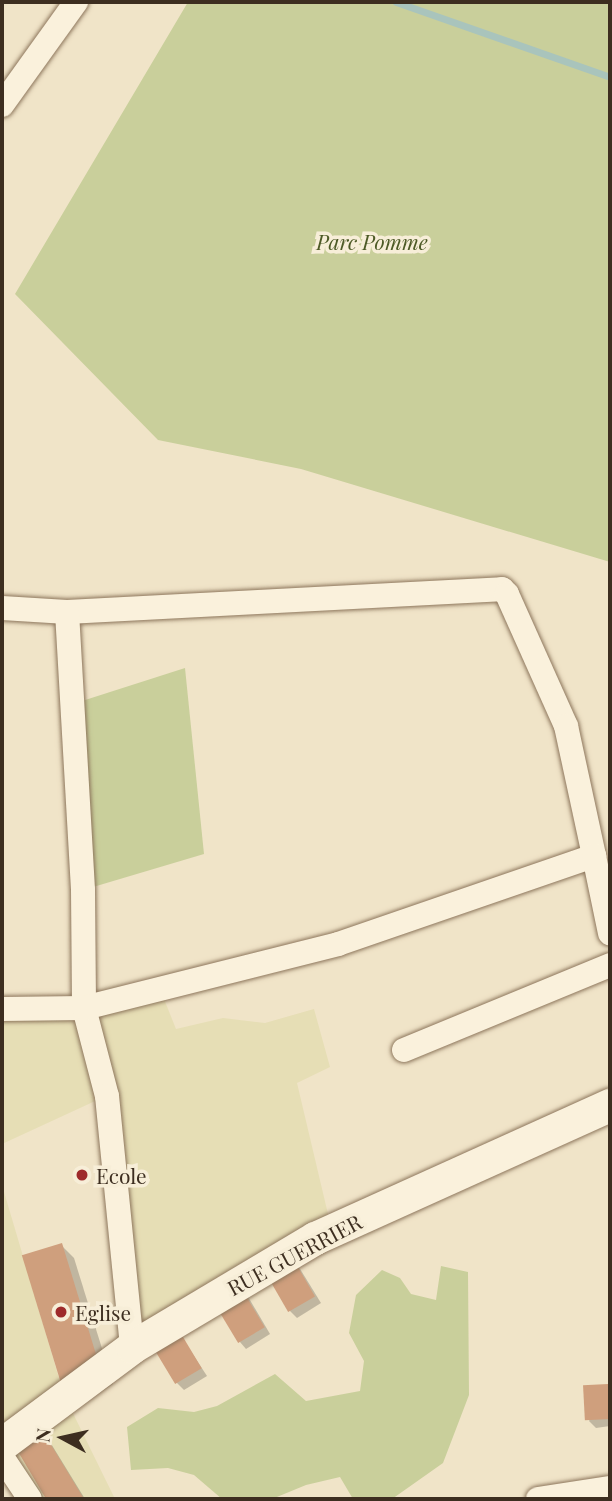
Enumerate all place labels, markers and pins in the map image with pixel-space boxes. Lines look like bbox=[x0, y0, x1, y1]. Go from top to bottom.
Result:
place label: Ecole bbox=[96, 1162, 147, 1188]
marker: Ecole bbox=[74, 1167, 90, 1183]
place label: Eglise bbox=[75, 1299, 131, 1325]
marker: Eglise bbox=[53, 1304, 69, 1320]

